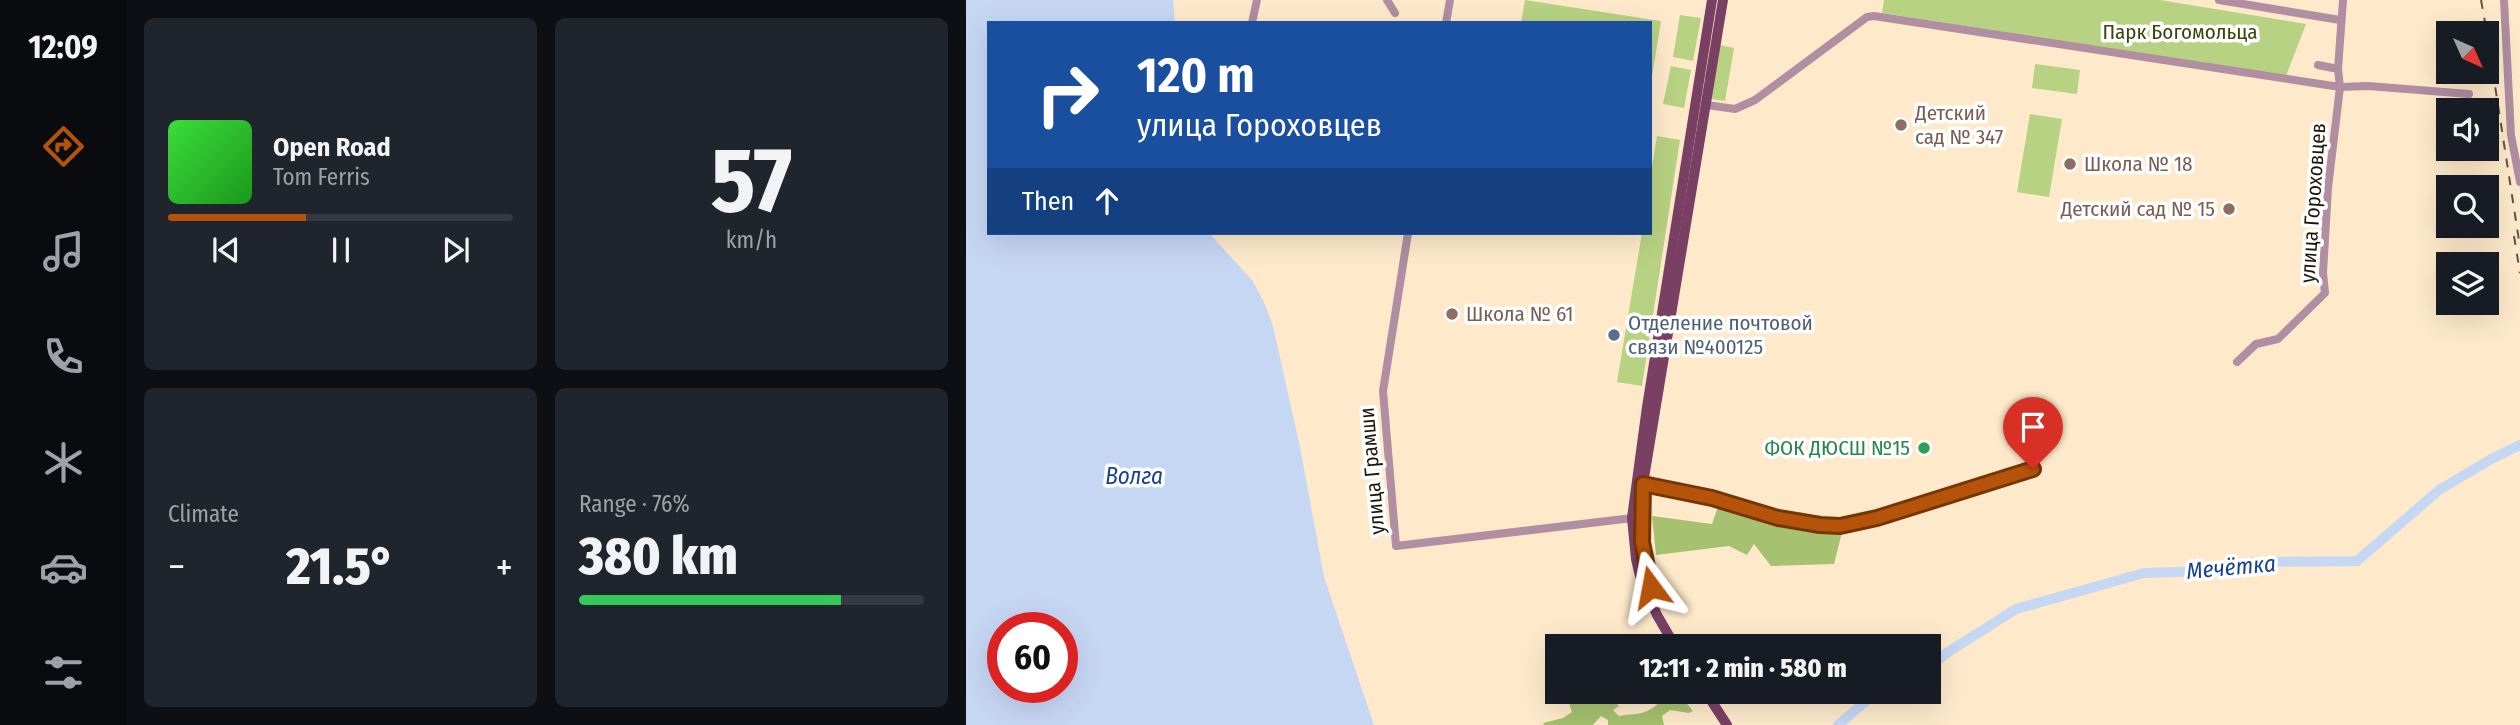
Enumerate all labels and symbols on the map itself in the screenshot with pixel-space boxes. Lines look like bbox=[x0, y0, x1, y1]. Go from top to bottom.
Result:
park label: Парк Богомольца bbox=[2102, 19, 2258, 45]
north arrow bbox=[2436, 21, 2499, 84]
place label: Детский сад № 347 bbox=[1914, 100, 2003, 150]
marker: Детский сад № 347 bbox=[1893, 117, 1909, 133]
street label: улица Гороховцев bbox=[2294, 122, 2332, 284]
place label: Школа № 18 bbox=[2084, 151, 2193, 177]
marker: Школа № 18 bbox=[2062, 156, 2078, 172]
place label: Детский сад № 15 bbox=[2060, 196, 2215, 222]
marker: Детский сад № 15 bbox=[2221, 201, 2237, 217]
place label: Школа № 61 bbox=[1466, 301, 1574, 327]
marker: Школа № 61 bbox=[1444, 306, 1460, 322]
place label: Отделение почтовой связи №400125 bbox=[1628, 310, 1813, 360]
marker: Отделение почтовой связи №400125 bbox=[1606, 327, 1622, 343]
pin bbox=[2003, 397, 2063, 469]
street label: улица Грамши bbox=[1353, 406, 1391, 536]
place label: ФОК ДЮСШ №15 bbox=[1765, 435, 1910, 461]
marker: ФОК ДЮСШ №15 bbox=[1916, 440, 1932, 456]
water label: Волга bbox=[1105, 462, 1163, 490]
water label: Мечётка bbox=[2185, 549, 2277, 585]
position arrow bbox=[1614, 550, 1688, 624]
speed limit sign: 60 bbox=[987, 612, 1078, 703]

